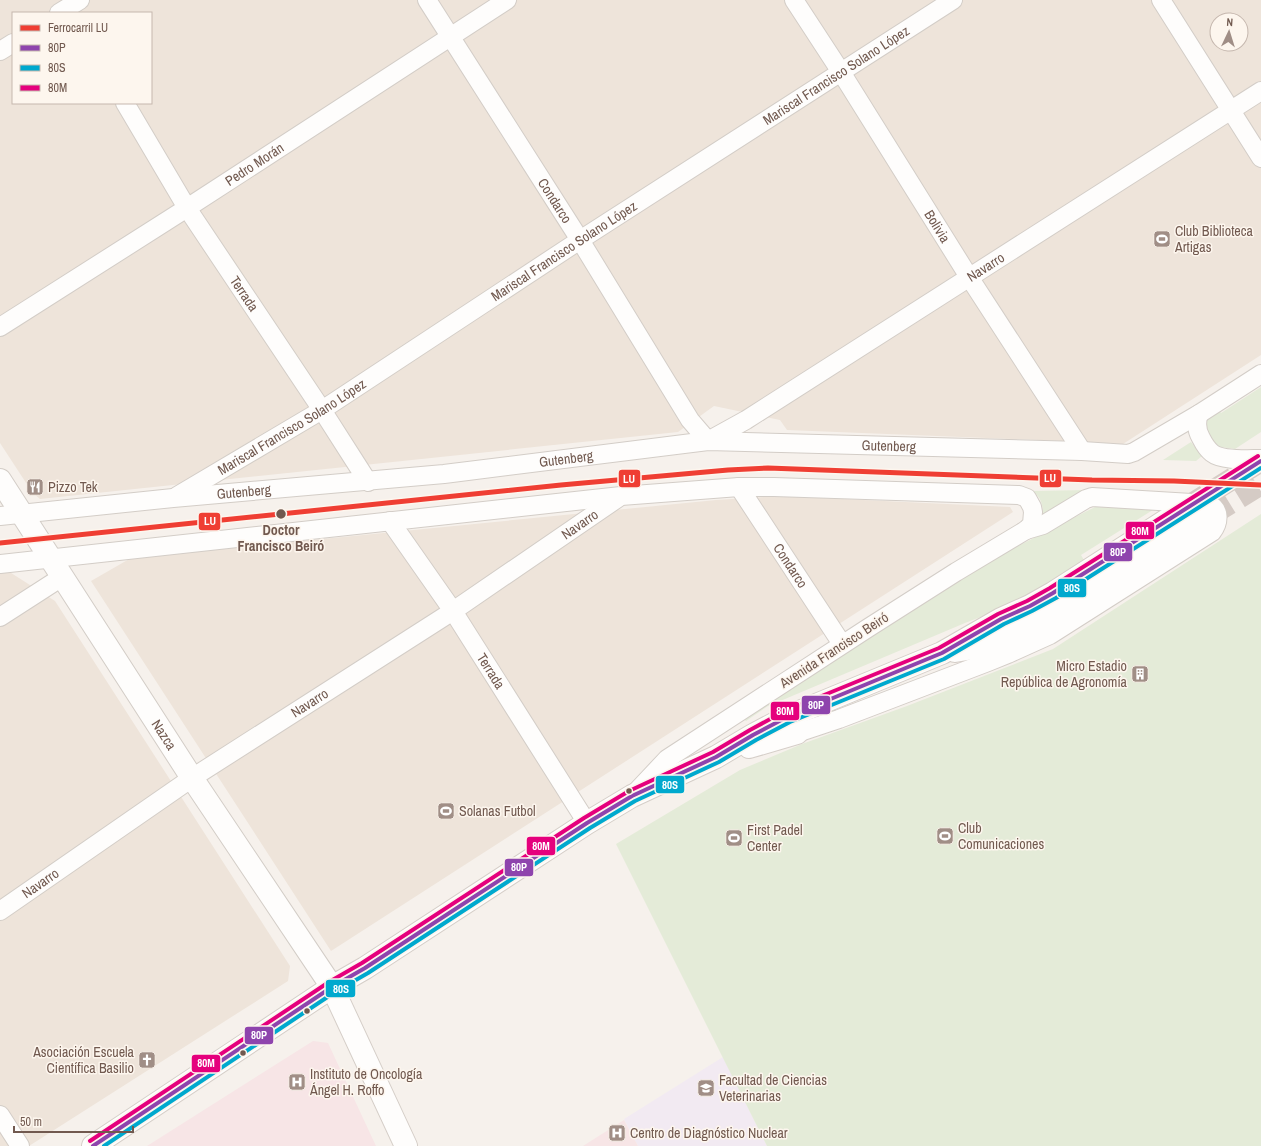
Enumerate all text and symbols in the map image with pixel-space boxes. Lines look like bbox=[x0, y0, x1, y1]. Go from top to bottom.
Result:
legend bbox=[12, 12, 152, 104]
north arrow bbox=[1209, 12, 1249, 52]
text: N bbox=[1226, 15, 1233, 29]
text: Ferrocarril LU bbox=[48, 20, 108, 36]
street label: Mariscal Francisco Solano López bbox=[759, 21, 913, 129]
text: 80P bbox=[48, 40, 66, 56]
text: 80S bbox=[48, 60, 66, 76]
text: 80M bbox=[48, 80, 67, 96]
street label: Pedro Morán bbox=[222, 139, 287, 190]
street label: Condarco bbox=[534, 175, 576, 227]
street label: Mariscal Francisco Solano López bbox=[487, 197, 640, 305]
street label: Bolivia bbox=[920, 207, 955, 247]
place label: Club Biblioteca Artigas bbox=[1174, 222, 1253, 256]
sports icon: Club Biblioteca Artigas bbox=[1152, 229, 1172, 249]
street label: Navarro bbox=[964, 248, 1008, 286]
street label: Terrada bbox=[226, 272, 263, 315]
street label: Mariscal Francisco Solano López bbox=[214, 374, 370, 479]
street label: Gutenberg bbox=[861, 436, 917, 456]
street label: Gutenberg bbox=[538, 446, 595, 471]
line badge: LU bbox=[618, 469, 641, 488]
line badge: LU bbox=[1039, 469, 1062, 488]
text: LU bbox=[1044, 471, 1056, 485]
text: LU bbox=[623, 472, 635, 486]
restaurant icon: Pizzo Tek bbox=[25, 477, 45, 497]
place label: Pizzo Tek bbox=[48, 478, 98, 496]
street label: Gutenberg bbox=[216, 480, 272, 503]
street label: Navarro bbox=[558, 505, 602, 543]
marker: Doctor Francisco Beiró bbox=[274, 507, 288, 521]
line badge: LU bbox=[198, 512, 221, 531]
text: LU bbox=[204, 514, 216, 528]
place label: Doctor Francisco Beiró bbox=[238, 521, 324, 555]
line badge: 80M bbox=[1125, 521, 1155, 540]
text: 80M bbox=[1131, 524, 1149, 538]
street label: Condarco bbox=[769, 540, 812, 591]
line badge: 80P bbox=[1103, 542, 1133, 562]
text: 80P bbox=[1110, 545, 1126, 559]
line badge: 80S bbox=[1057, 578, 1087, 598]
text: 80S bbox=[1064, 581, 1080, 595]
street label: Avenida Francisco Beiró bbox=[775, 608, 892, 692]
street label: Terrada bbox=[473, 650, 509, 693]
place label: Micro Estadio República de Agronomía bbox=[1001, 657, 1128, 691]
building icon: Micro Estadio República de Agronomía bbox=[1130, 664, 1150, 684]
street label: Navarro bbox=[287, 684, 332, 721]
line badge: 80P bbox=[801, 695, 831, 715]
text: 80P bbox=[808, 698, 824, 712]
line badge: 80M bbox=[770, 701, 800, 721]
text: 80M bbox=[776, 704, 794, 718]
street label: Nazca bbox=[148, 716, 181, 754]
line badge: 80S bbox=[655, 775, 685, 794]
text: 80S bbox=[662, 778, 678, 792]
unlabelled marker bbox=[624, 786, 634, 796]
sports icon: Solanas Futbol bbox=[436, 801, 456, 821]
place label: Solanas Futbol bbox=[459, 802, 536, 820]
place label: Club Comunicaciones bbox=[958, 819, 1044, 853]
place label: First Padel Center bbox=[747, 821, 803, 855]
sports icon: Club Comunicaciones bbox=[935, 826, 955, 846]
sports icon: First Padel Center bbox=[724, 828, 744, 848]
line badge: 80M bbox=[526, 836, 556, 856]
text: 80M bbox=[532, 839, 550, 853]
line badge: 80P bbox=[504, 858, 534, 877]
text: 80P bbox=[511, 860, 527, 874]
street label: Navarro bbox=[18, 864, 62, 902]
line badge: 80S bbox=[325, 979, 356, 998]
text: 80S bbox=[333, 982, 349, 996]
unlabelled marker bbox=[302, 1006, 312, 1016]
line badge: 80P bbox=[244, 1026, 274, 1045]
text: 80P bbox=[251, 1028, 267, 1042]
place label: Asociación Escuela Científica Basilio bbox=[32, 1043, 135, 1077]
unlabelled marker bbox=[238, 1048, 248, 1058]
church icon: Asociación Escuela Científica Basilio bbox=[137, 1050, 157, 1070]
line badge: 80M bbox=[191, 1054, 221, 1073]
text: 80M bbox=[197, 1056, 215, 1070]
place label: Instituto de Oncología Ángel H. Roffo bbox=[309, 1065, 423, 1099]
place label: Facultad de Ciencias Veterinarias bbox=[719, 1071, 827, 1105]
hospital icon: Instituto de Oncología Ángel H. Roffo bbox=[287, 1072, 307, 1092]
school or university icon: Facultad de Ciencias Veterinarias bbox=[696, 1078, 716, 1098]
scale bar bbox=[14, 1108, 133, 1134]
text: 50 m bbox=[20, 1114, 42, 1130]
hospital icon: Centro de Diagnóstico Nuclear bbox=[607, 1123, 627, 1143]
place label: Centro de Diagnóstico Nuclear bbox=[630, 1124, 788, 1142]

